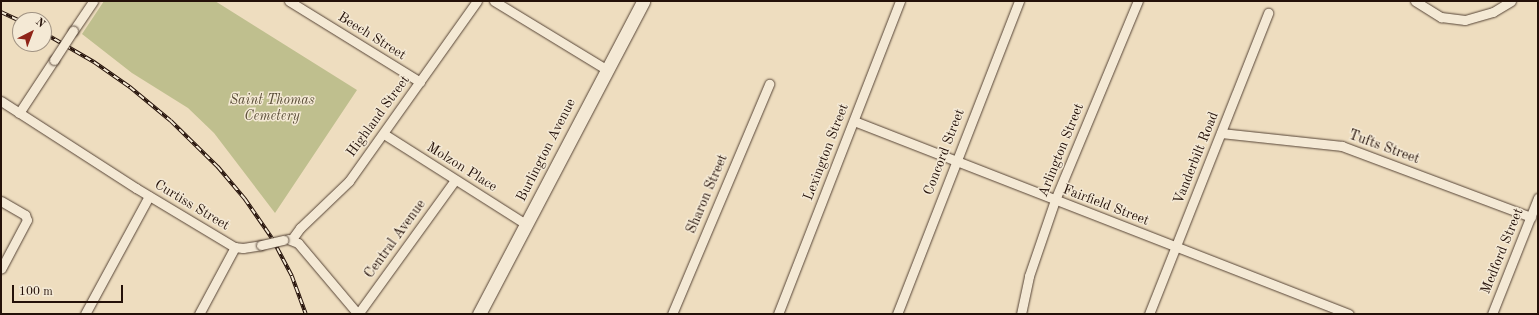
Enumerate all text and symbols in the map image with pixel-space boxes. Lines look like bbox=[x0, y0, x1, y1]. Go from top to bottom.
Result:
street label: Beech Street bbox=[335, 8, 409, 64]
north arrow bbox=[12, 12, 52, 52]
text: N bbox=[33, 17, 46, 30]
street label: Highland Street bbox=[343, 72, 413, 160]
park label: Saint Thomas Cemetery bbox=[229, 92, 315, 124]
street label: Burlington Avenue bbox=[513, 96, 579, 204]
street label: Lexington Street bbox=[800, 101, 852, 203]
street label: Arlington Street bbox=[1035, 101, 1087, 199]
street label: Concord Street bbox=[920, 107, 968, 197]
street label: Vanderbilt Road bbox=[1170, 109, 1222, 207]
street label: Tufts Street bbox=[1346, 126, 1422, 168]
street label: Molzon Place bbox=[424, 139, 500, 195]
street label: Sharon Street bbox=[683, 152, 731, 236]
street label: Curtiss Street bbox=[151, 176, 233, 234]
street label: Fairfield Street bbox=[1061, 181, 1151, 229]
street label: Central Avenue bbox=[361, 196, 429, 282]
street label: Medford Street bbox=[1477, 206, 1527, 296]
scale bar bbox=[14, 277, 125, 303]
text: 100 m bbox=[19, 286, 53, 298]

